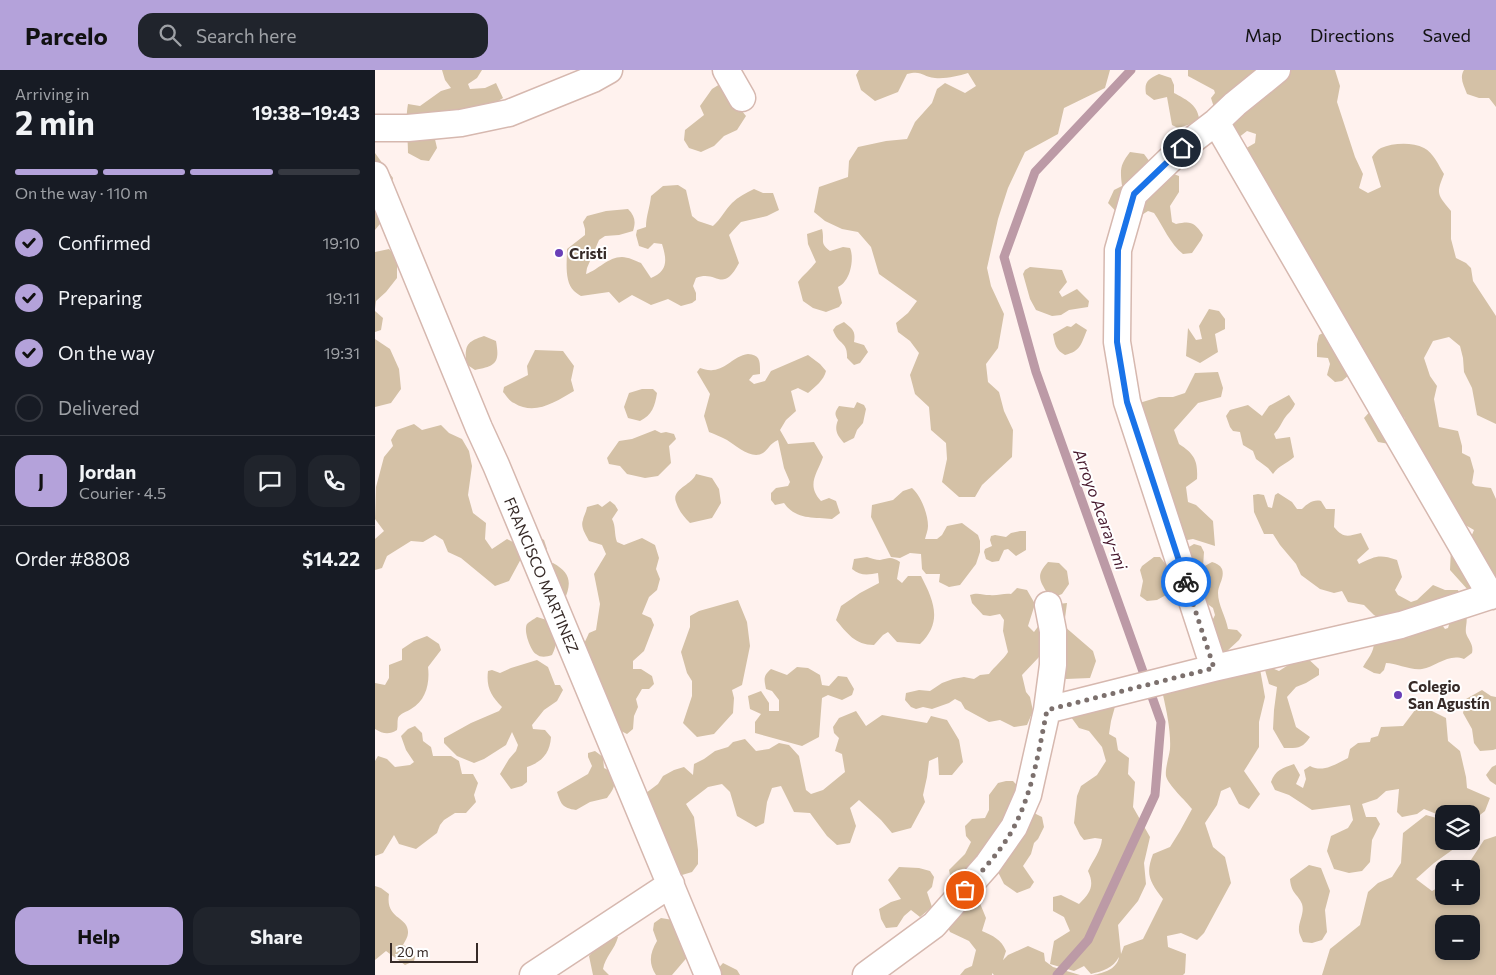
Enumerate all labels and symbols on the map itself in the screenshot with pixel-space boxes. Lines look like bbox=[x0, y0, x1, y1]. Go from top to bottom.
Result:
pin bbox=[1161, 127, 1203, 169]
place label: Cristi bbox=[569, 244, 607, 262]
marker: Cristi bbox=[553, 247, 565, 259]
water label: Arroyo Acaray-mi bbox=[1070, 445, 1132, 573]
street label: FRANCISCO MARTINEZ bbox=[501, 494, 583, 656]
courier bbox=[1161, 557, 1211, 607]
place label: Colegio San Agustín bbox=[1408, 677, 1490, 712]
marker: Colegio San Agustín bbox=[1392, 689, 1404, 701]
pin bbox=[944, 869, 986, 911]
scale bar bbox=[390, 940, 477, 963]

